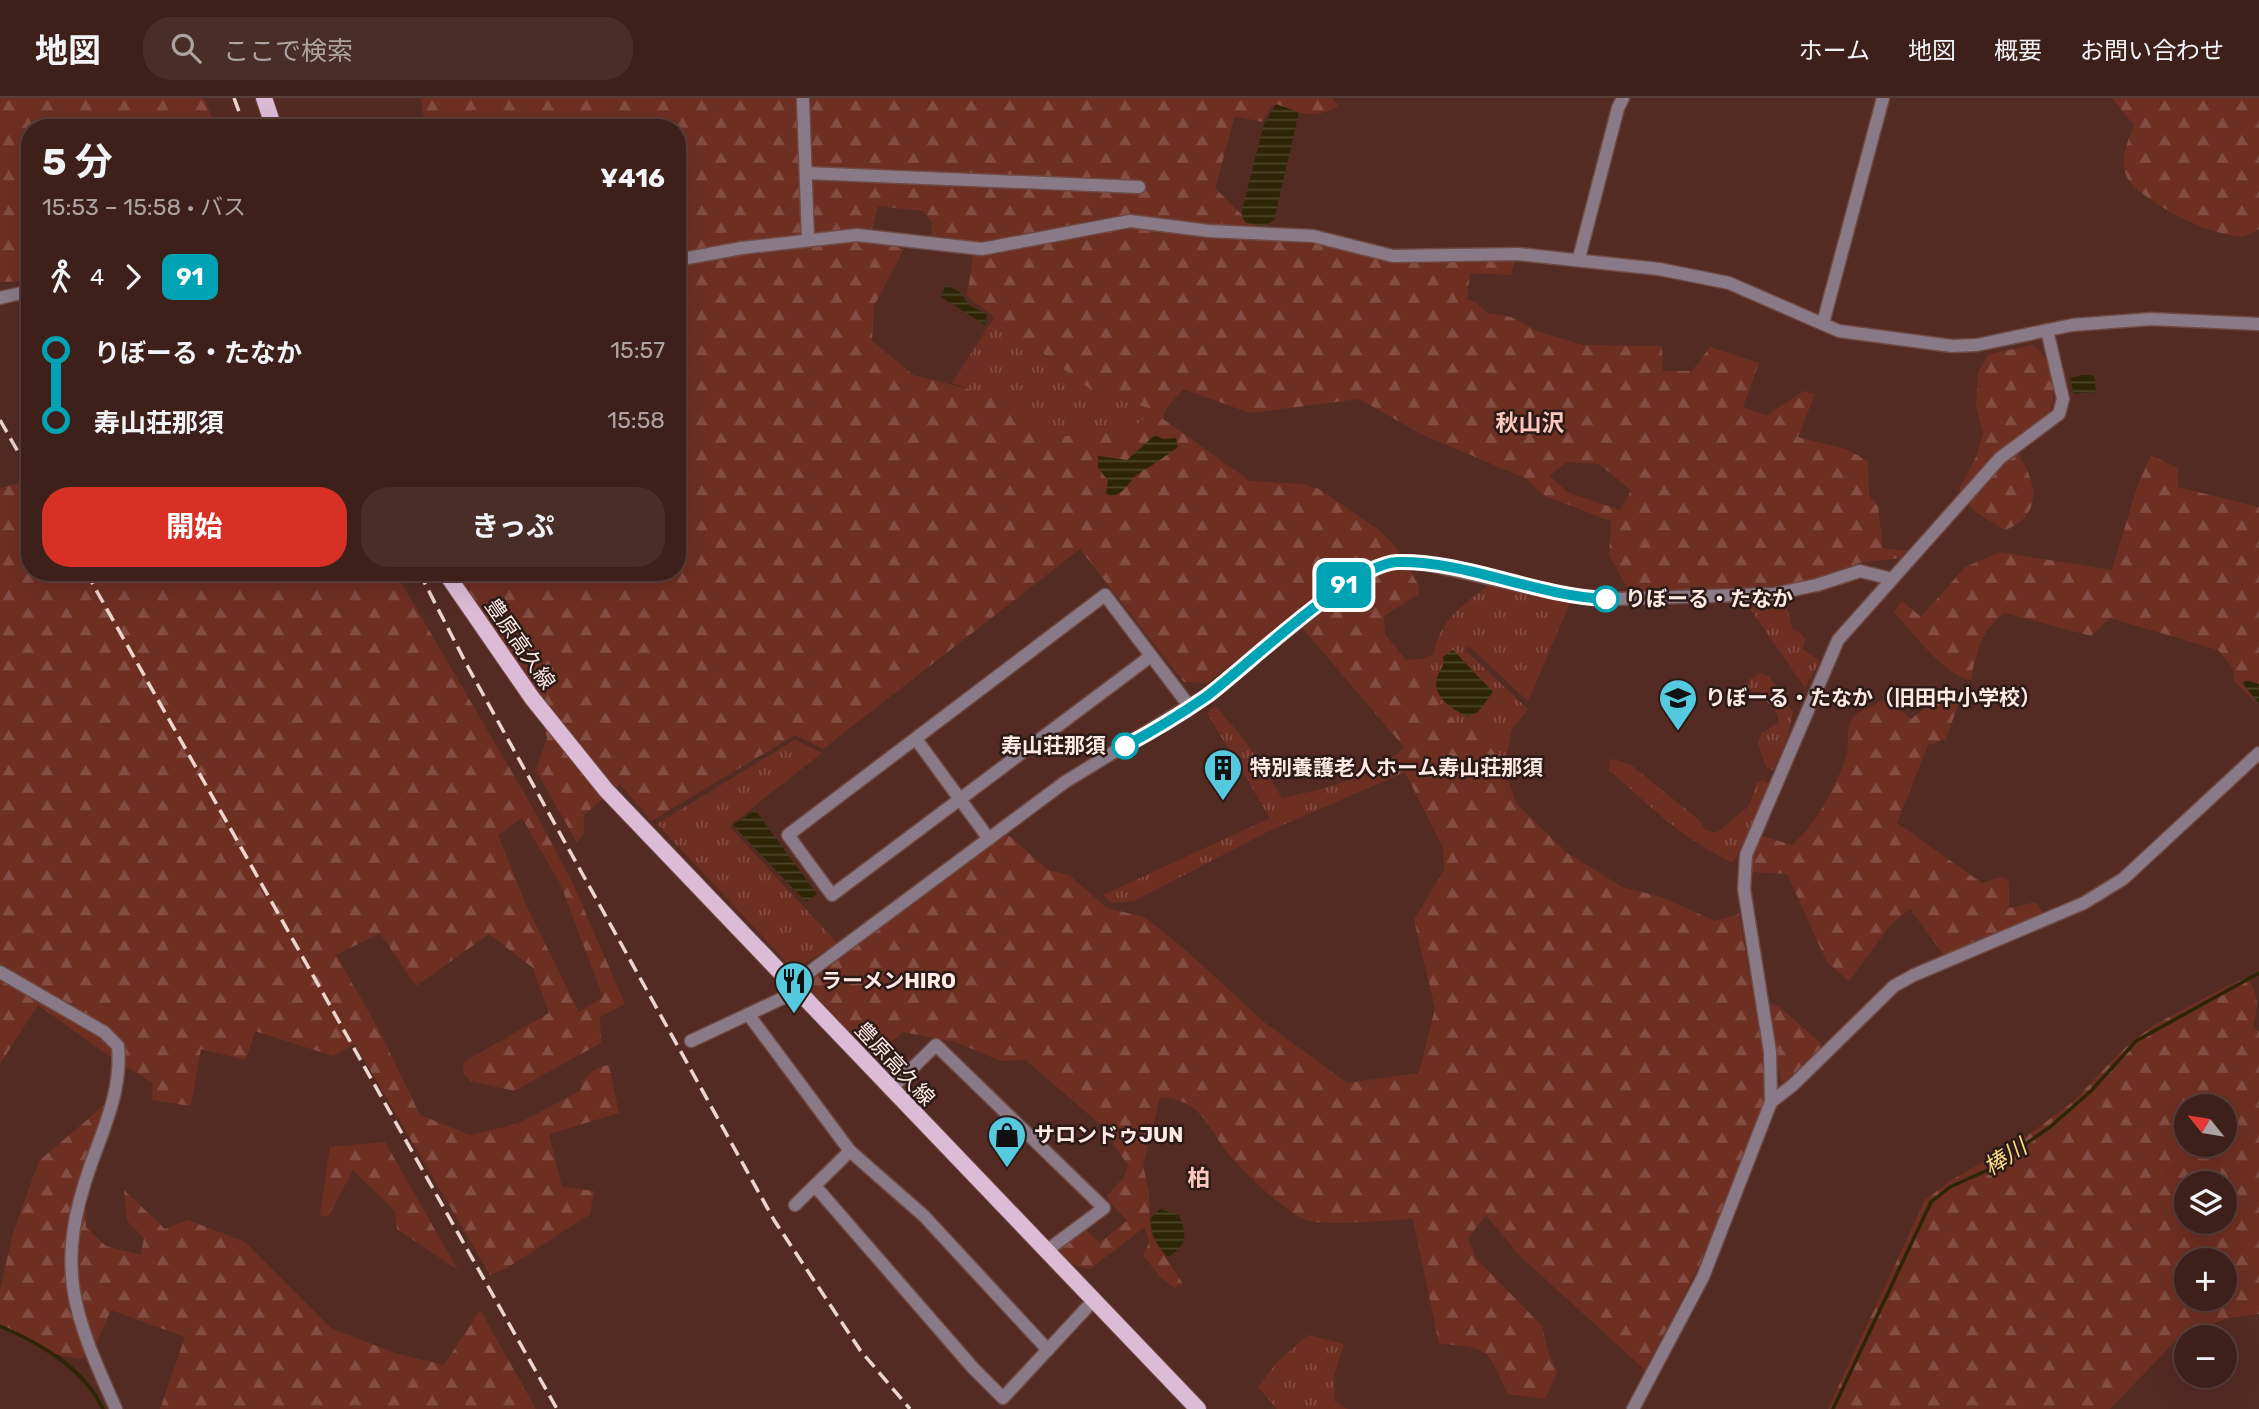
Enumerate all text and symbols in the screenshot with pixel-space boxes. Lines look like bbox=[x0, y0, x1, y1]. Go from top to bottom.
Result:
search box bbox=[143, 17, 633, 80]
icon: search bbox=[167, 29, 205, 67]
text: 地図 bbox=[35, 31, 101, 70]
text: ここで検索 bbox=[223, 36, 353, 67]
text: ホーム bbox=[1799, 37, 1870, 65]
text: 地図 bbox=[1908, 37, 1956, 65]
text: 概要 bbox=[1994, 37, 2042, 65]
text: お問い合わせ bbox=[2080, 37, 2224, 65]
text: 5 分 bbox=[42, 139, 113, 185]
text: ¥416 bbox=[600, 163, 665, 194]
text: 15:53 – 15:58 · バス bbox=[42, 193, 246, 221]
icon: walk bbox=[42, 258, 80, 296]
icon: forward bbox=[114, 258, 152, 296]
text: 4 bbox=[90, 263, 104, 291]
text: 91 bbox=[176, 263, 204, 291]
text: 15:57 bbox=[610, 336, 665, 364]
text: りぼーる・たなか bbox=[94, 338, 302, 369]
text: 15:58 bbox=[607, 406, 665, 434]
text: 寿山荘那須 bbox=[94, 408, 224, 439]
district label: 秋山沢 bbox=[1496, 409, 1565, 437]
button: 開始 bbox=[42, 487, 347, 567]
button: きっぷ bbox=[361, 487, 665, 567]
line badge: 91 bbox=[1312, 562, 1376, 608]
text: 91 bbox=[1330, 571, 1358, 599]
marker: りぼーる・たなか bbox=[1593, 586, 1619, 612]
place label: りぼーる・たなか bbox=[1625, 586, 1793, 611]
street label: 豊原高久線 bbox=[480, 594, 561, 694]
school or university icon: りぼーる・たなか（旧田中小学校） bbox=[1657, 677, 1699, 732]
place label: りぼーる・たなか（旧田中小学校） bbox=[1705, 685, 2041, 710]
place label: 寿山荘那須 bbox=[1001, 733, 1106, 758]
marker: 寿山荘那須 bbox=[1112, 733, 1138, 759]
building icon: 特別養護老人ホーム寿山荘那須 bbox=[1202, 747, 1244, 802]
place label: 特別養護老人ホーム寿山荘那須 bbox=[1250, 755, 1543, 780]
restaurant icon: ラーメンHIRO bbox=[773, 960, 815, 1015]
place label: ラーメンHIRO bbox=[821, 968, 956, 993]
street label: 豊原高久線 bbox=[850, 1017, 940, 1111]
north arrow bbox=[2174, 1094, 2236, 1157]
map controls bbox=[2174, 1094, 2237, 1388]
shop icon: サロンドゥJUN bbox=[986, 1114, 1028, 1169]
place label: サロンドゥJUN bbox=[1034, 1122, 1183, 1147]
water label: 棒川 bbox=[1978, 1131, 2034, 1181]
district label: 柏 bbox=[1188, 1164, 1211, 1192]
button: layers bbox=[2174, 1171, 2237, 1234]
button: + bbox=[2174, 1248, 2237, 1311]
button: − bbox=[2174, 1325, 2237, 1388]

